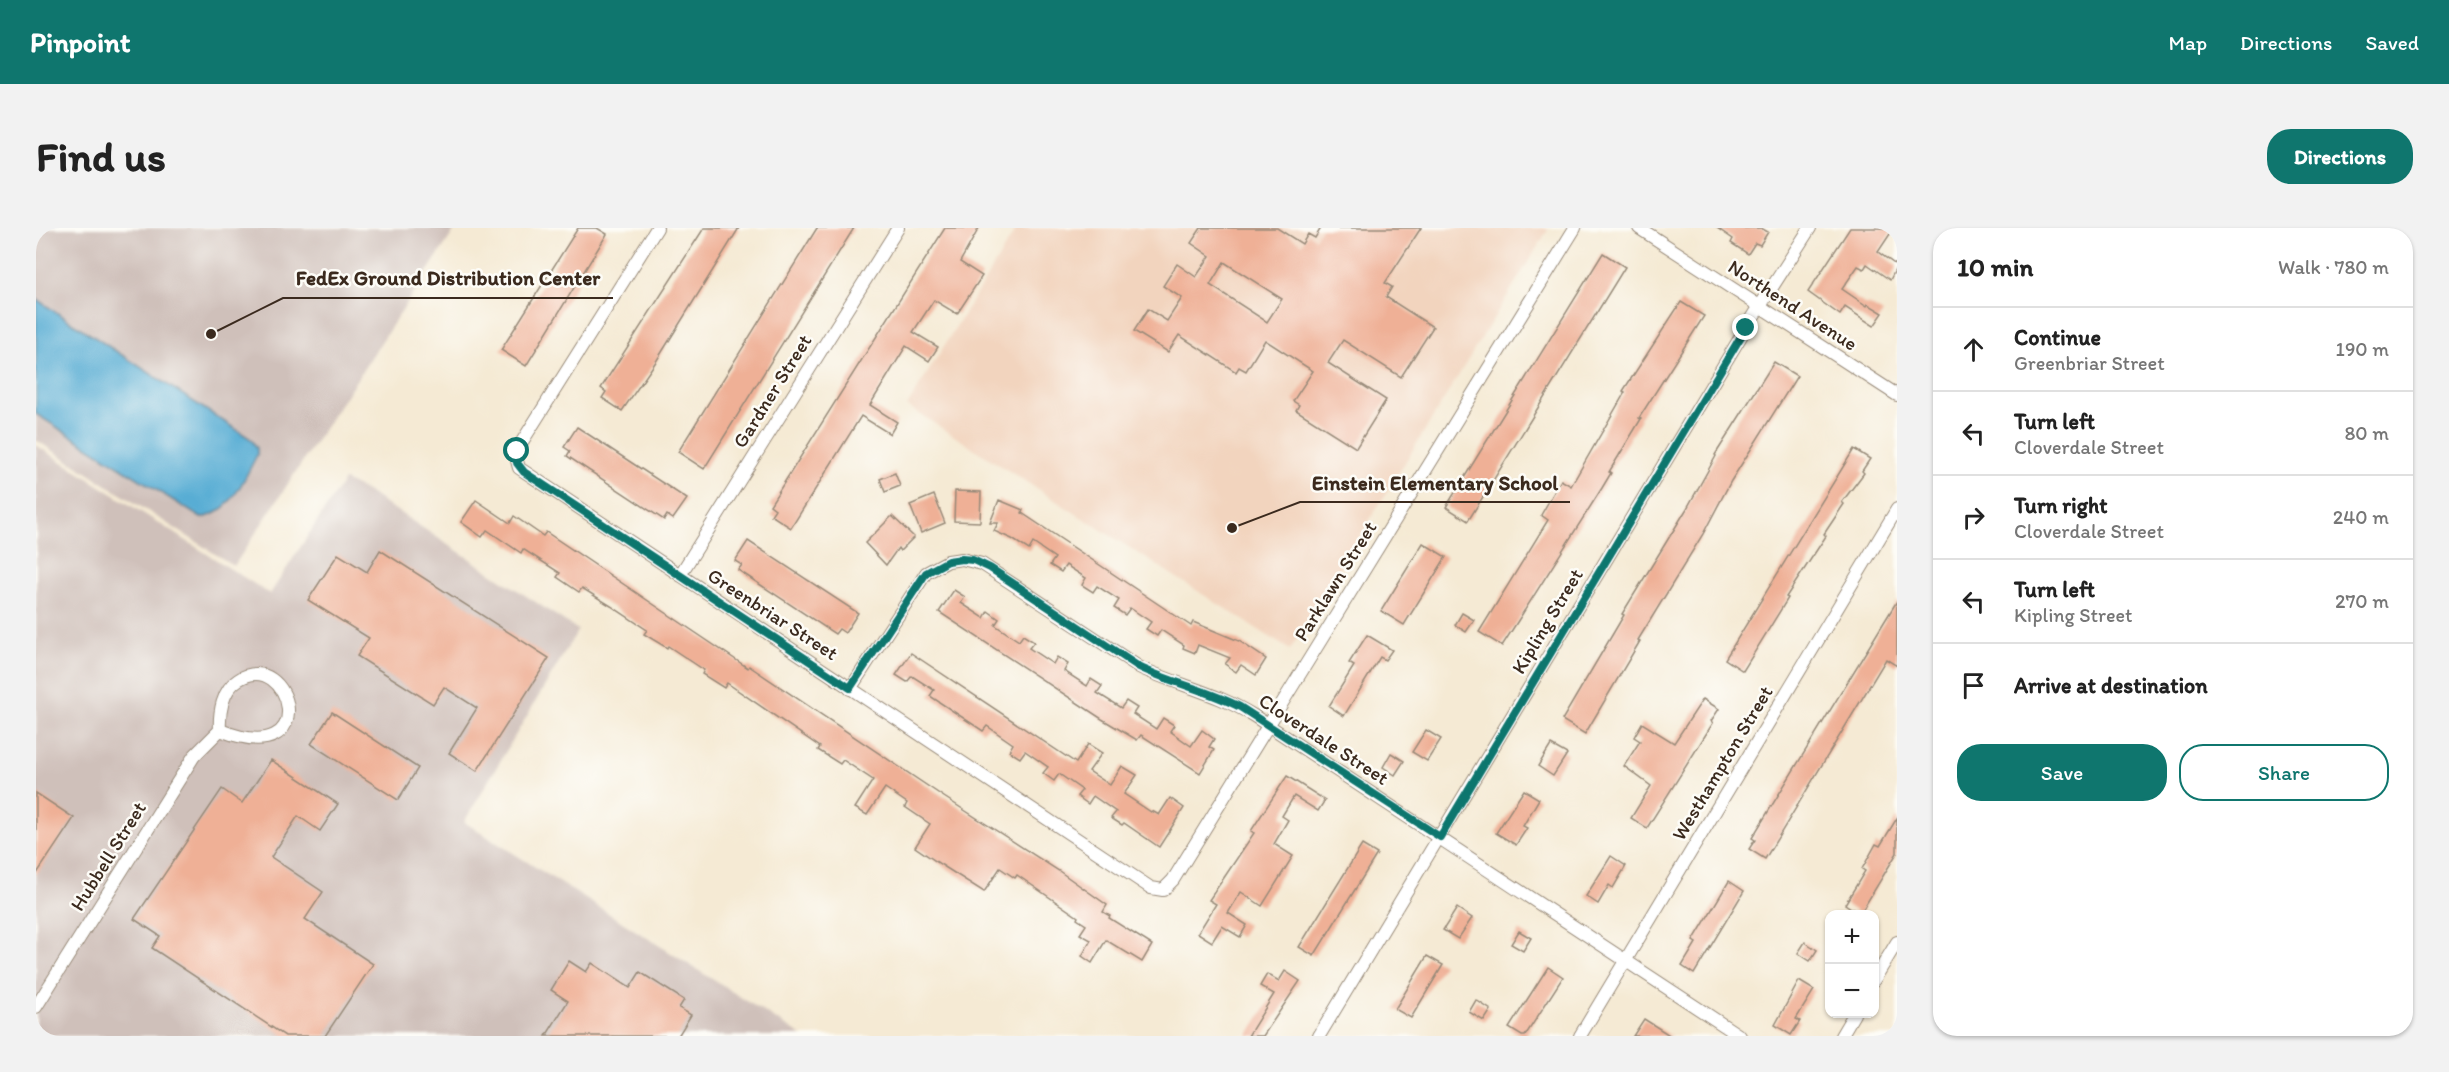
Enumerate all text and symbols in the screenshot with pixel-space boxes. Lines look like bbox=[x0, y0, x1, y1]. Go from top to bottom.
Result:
text: Pinpoint bbox=[30, 25, 131, 59]
text: Map bbox=[2169, 30, 2207, 55]
text: Directions bbox=[2240, 30, 2332, 55]
text: Saved bbox=[2365, 30, 2419, 55]
button: Directions bbox=[2267, 129, 2413, 184]
text: Find us bbox=[36, 131, 166, 182]
text: 10 min bbox=[1957, 251, 2033, 283]
street label: Northend Avenue bbox=[1724, 254, 1862, 356]
text: Walk · 780 m bbox=[2278, 255, 2389, 279]
callout: FedEx Ground Distribution Center bbox=[283, 259, 613, 298]
text: FedEx Ground Distribution Center bbox=[296, 265, 601, 290]
route end bbox=[1732, 314, 1758, 340]
text: Continue bbox=[2014, 324, 2101, 351]
street label: Gardner Street bbox=[728, 330, 816, 452]
icon: ahead bbox=[1957, 333, 1990, 366]
text: 190 m bbox=[2336, 337, 2389, 361]
text: Greenbriar Street bbox=[2014, 351, 2165, 375]
text: Turn left bbox=[2014, 408, 2095, 435]
icon: left bbox=[1957, 417, 1990, 450]
text: 80 m bbox=[2344, 421, 2389, 445]
text: Cloverdale Street bbox=[2014, 435, 2164, 459]
route start bbox=[503, 437, 529, 463]
callout: Einstein Elementary School bbox=[1300, 463, 1570, 502]
text: Einstein Elementary School bbox=[1312, 470, 1559, 496]
text: Turn right bbox=[2014, 492, 2108, 519]
icon: right bbox=[1957, 501, 1990, 534]
text: 240 m bbox=[2333, 505, 2389, 529]
street label: Parklawn Street bbox=[1289, 516, 1382, 645]
text: Cloverdale Street bbox=[2014, 519, 2164, 543]
street label: Greenbriar Street bbox=[703, 563, 843, 665]
street label: Kipling Street bbox=[1506, 564, 1588, 678]
text: Turn left bbox=[2014, 576, 2095, 603]
icon: left bbox=[1957, 585, 1990, 618]
text: 270 m bbox=[2335, 589, 2389, 613]
text: Kipling Street bbox=[2014, 603, 2133, 627]
icon: arrive bbox=[1957, 669, 1990, 702]
text: Arrive at destination bbox=[2014, 672, 2208, 699]
street label: Westhampton Street bbox=[1666, 681, 1778, 845]
street label: Cloverdale Street bbox=[1255, 688, 1394, 790]
button: Save bbox=[1957, 744, 2167, 801]
button: Share bbox=[2179, 744, 2389, 801]
street label: Hubbell Street bbox=[65, 797, 151, 915]
map controls bbox=[1825, 910, 1879, 1018]
button: + bbox=[1825, 910, 1879, 964]
button: − bbox=[1825, 964, 1879, 1018]

